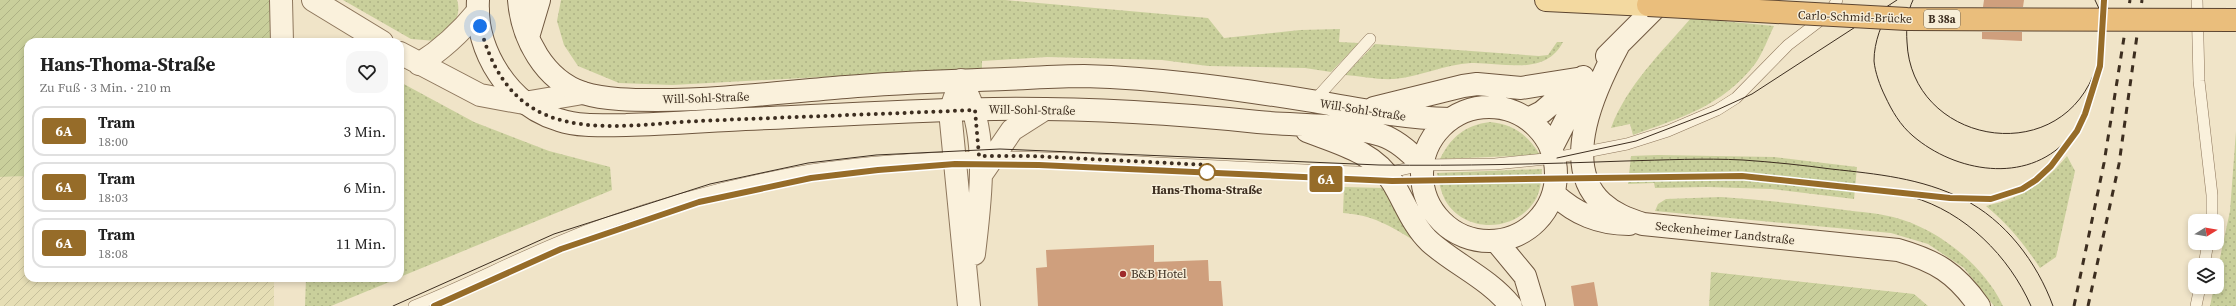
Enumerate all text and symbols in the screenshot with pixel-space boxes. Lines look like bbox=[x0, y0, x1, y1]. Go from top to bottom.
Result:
street label: Carlo-Schmid-Brücke bbox=[1798, 7, 1912, 27]
road number: B 38a bbox=[1924, 10, 1960, 28]
your location bbox=[470, 16, 490, 36]
text: Hans-Thoma-Straße bbox=[40, 51, 215, 77]
button: heart bbox=[346, 51, 388, 93]
text: Zu Fuß · 3 Min. · 210 m bbox=[40, 79, 171, 96]
street label: Will-Sohl-Straße bbox=[662, 88, 750, 108]
street label: Will-Sohl-Straße bbox=[1319, 95, 1407, 125]
street label: Will-Sohl-Straße bbox=[988, 101, 1076, 119]
text: Tram bbox=[98, 112, 135, 133]
text: 6A bbox=[55, 121, 73, 141]
text: 3 Min. bbox=[343, 121, 386, 142]
text: 18:00 bbox=[98, 133, 128, 150]
marker: Hans-Thoma-Straße bbox=[1198, 163, 1216, 181]
line badge: 6A bbox=[1308, 166, 1344, 192]
text: Tram bbox=[98, 168, 135, 189]
text: 6A bbox=[1317, 169, 1335, 189]
text: 6A bbox=[55, 177, 73, 197]
text: 6 Min. bbox=[343, 177, 386, 198]
place label: Hans-Thoma-Straße bbox=[1152, 182, 1262, 198]
text: 18:03 bbox=[98, 189, 128, 206]
north arrow bbox=[2188, 214, 2224, 250]
map controls bbox=[2188, 214, 2224, 294]
street label: Seckenheimer Landstraße bbox=[1655, 218, 1795, 248]
text: Tram bbox=[98, 224, 135, 245]
text: 6A bbox=[55, 233, 73, 253]
text: 11 Min. bbox=[336, 233, 386, 254]
text: 18:08 bbox=[98, 245, 128, 262]
button: layers bbox=[2188, 258, 2224, 294]
place label: B&B Hotel bbox=[1131, 266, 1187, 282]
marker: B&B Hotel bbox=[1118, 269, 1128, 279]

